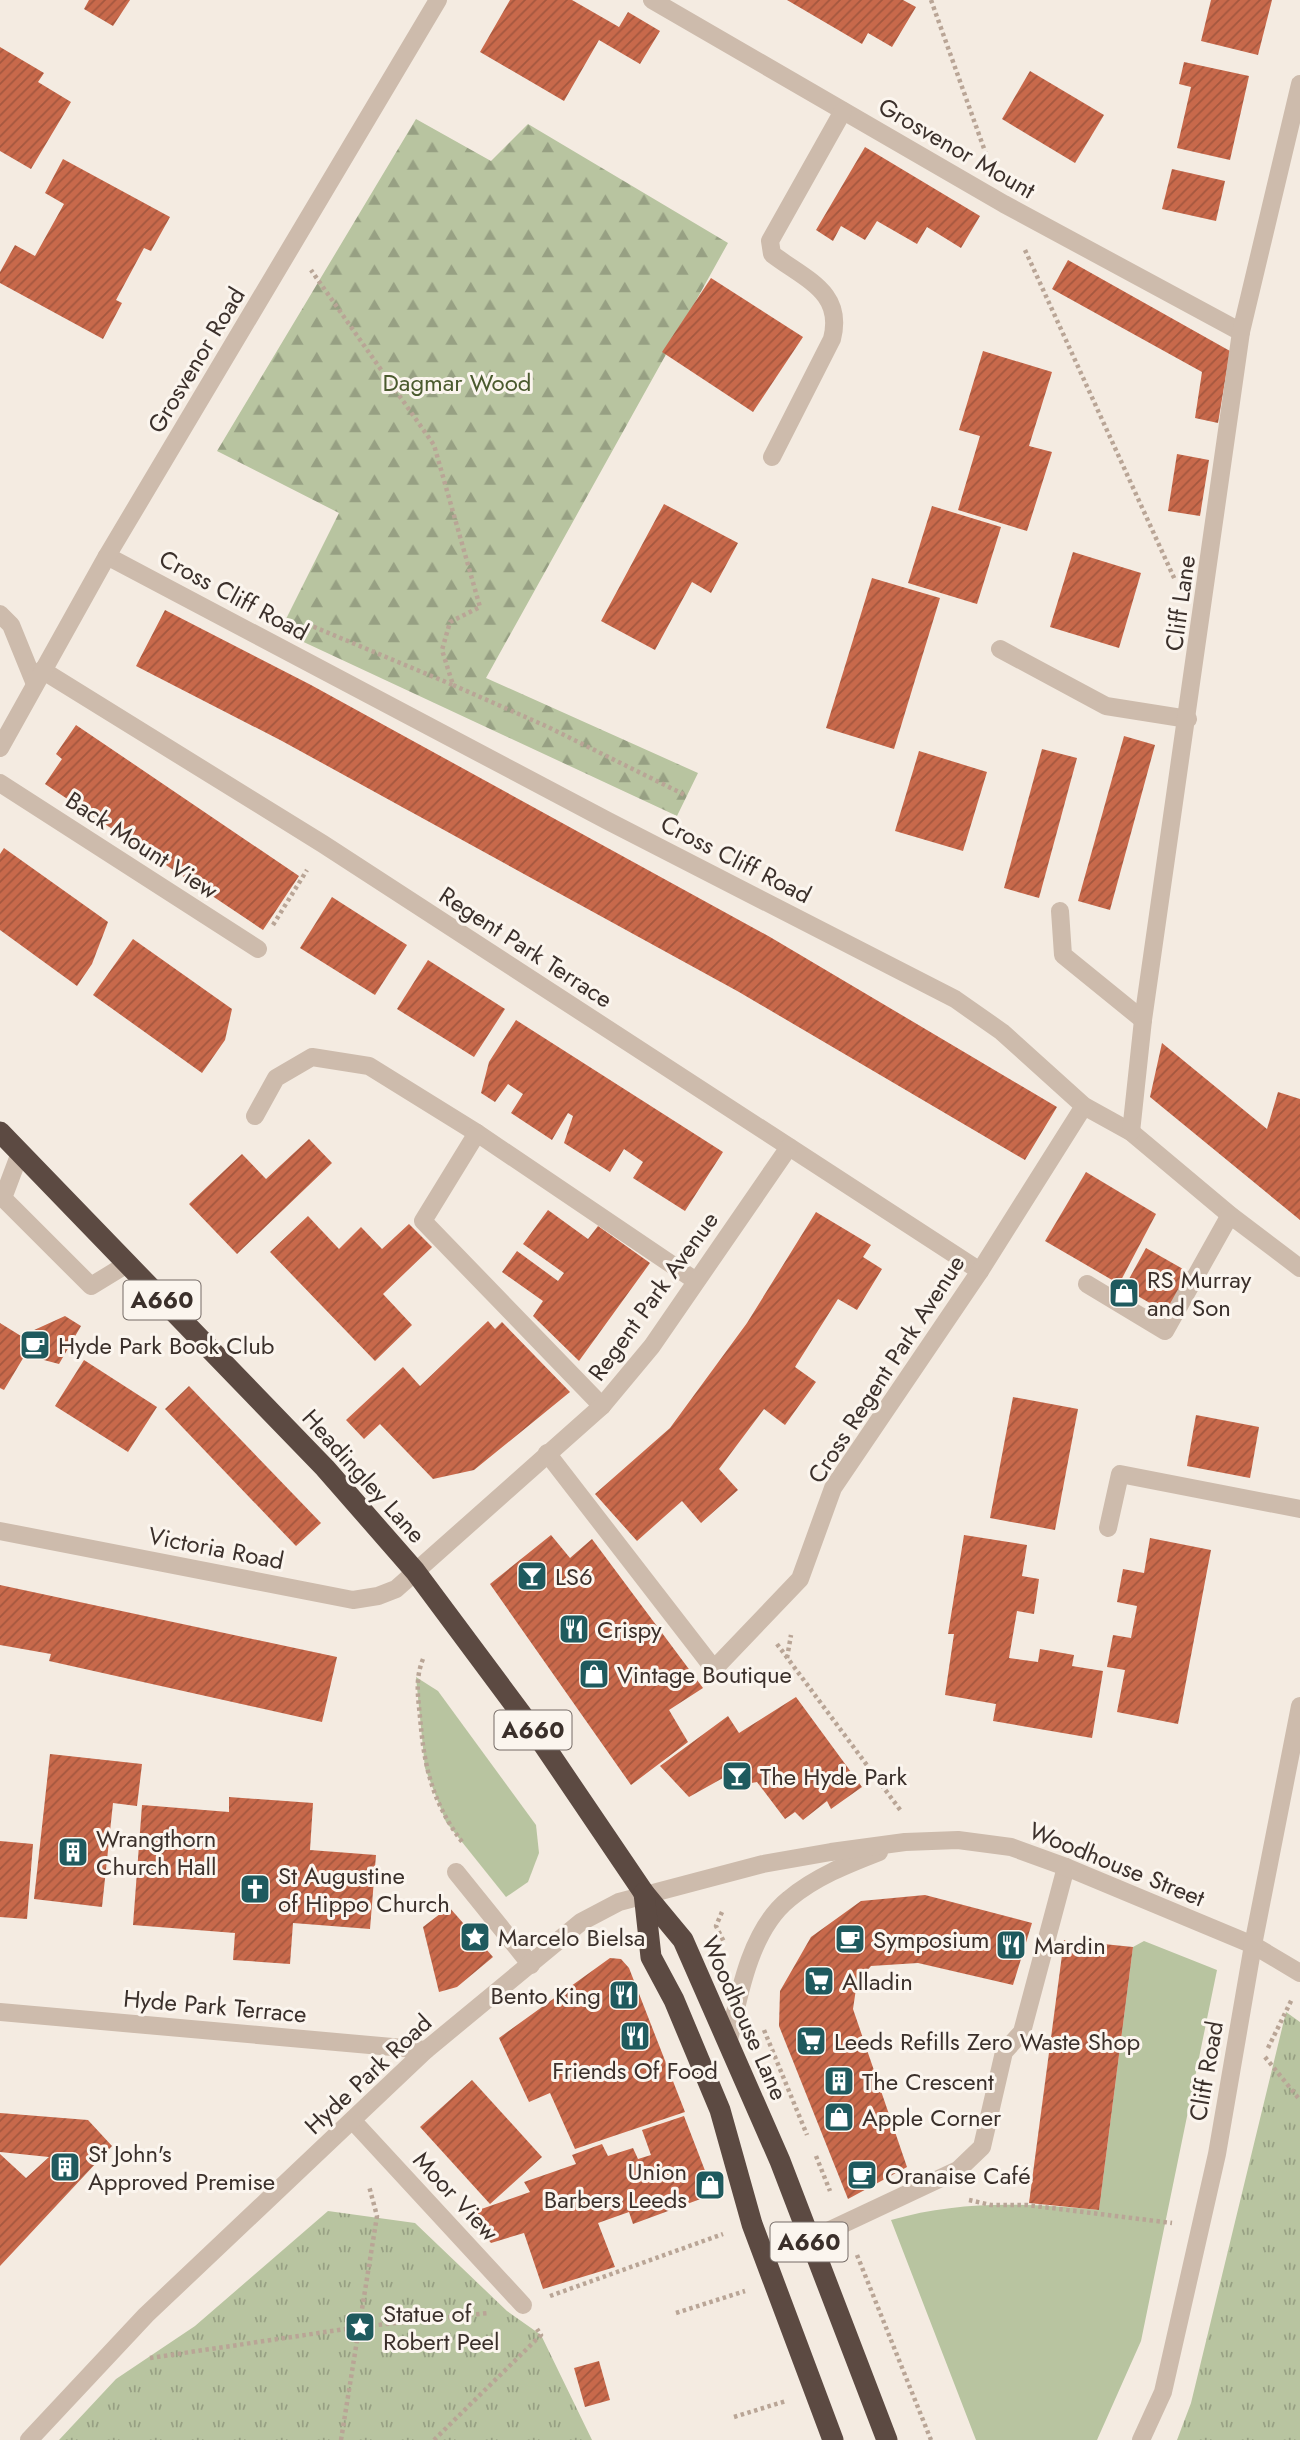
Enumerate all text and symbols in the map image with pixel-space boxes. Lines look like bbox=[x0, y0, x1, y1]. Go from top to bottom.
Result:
street label: Grosvenor Mount bbox=[872, 89, 1042, 207]
street label: Grosvenor Road bbox=[139, 280, 253, 440]
park label: Dagmar Wood bbox=[383, 365, 531, 400]
street label: Cross Cliff Road bbox=[153, 541, 315, 649]
street label: Cliff Lane bbox=[1156, 553, 1204, 653]
street label: Back Mount View bbox=[59, 783, 226, 908]
street label: Cross Cliff Road bbox=[655, 806, 817, 912]
street label: Regent Park Terrace bbox=[432, 878, 620, 1016]
street label: Regent Park Avenue bbox=[579, 1204, 727, 1388]
street label: Cross Regent Park Avenue bbox=[799, 1248, 973, 1490]
place label: RS Murray and Son bbox=[1147, 1262, 1252, 1325]
shop icon: RS Murray and Son bbox=[1107, 1276, 1141, 1310]
road number: A660 bbox=[124, 1280, 200, 1320]
cafe icon: Hyde Park Book Club bbox=[18, 1328, 52, 1362]
place label: Hyde Park Book Club bbox=[58, 1328, 275, 1363]
street label: Headingley Lane bbox=[294, 1401, 434, 1551]
street label: Victoria Road bbox=[145, 1518, 287, 1578]
bar icon: LS6 bbox=[515, 1559, 549, 1593]
place label: LS6 bbox=[555, 1559, 593, 1594]
restaurant icon: Crispy bbox=[557, 1612, 591, 1646]
place label: Crispy bbox=[597, 1612, 662, 1647]
shop icon: Vintage Boutique bbox=[577, 1657, 611, 1691]
place label: Vintage Boutique bbox=[617, 1657, 792, 1692]
road number: A660 bbox=[494, 1710, 572, 1750]
bar icon: The Hyde Park bbox=[720, 1759, 754, 1793]
place label: The Hyde Park bbox=[760, 1759, 907, 1794]
street label: Woodhouse Street bbox=[1024, 1813, 1210, 1915]
place label: Wrangthorn Church Hall bbox=[96, 1821, 217, 1884]
building icon: Wrangthorn Church Hall bbox=[56, 1835, 90, 1869]
place label: St Augustine of Hippo Church bbox=[278, 1858, 450, 1921]
church icon: St Augustine of Hippo Church bbox=[238, 1872, 272, 1906]
place icon: Marcelo Bielsa bbox=[458, 1920, 492, 1954]
place label: Marcelo Bielsa bbox=[498, 1920, 645, 1955]
cafe icon: Symposium bbox=[833, 1922, 867, 1956]
place label: Symposium bbox=[873, 1922, 989, 1957]
restaurant icon: Mardin bbox=[994, 1928, 1028, 1962]
place label: Mardin bbox=[1034, 1928, 1106, 1963]
street label: Woodhouse Lane bbox=[693, 1930, 797, 2106]
supermarket icon: Alladin bbox=[802, 1964, 836, 1998]
place label: Alladin bbox=[842, 1964, 913, 1999]
place label: Bento King bbox=[491, 1978, 601, 2013]
restaurant icon: Bento King bbox=[607, 1978, 641, 2012]
street label: Hyde Park Terrace bbox=[122, 1981, 308, 2031]
street label: Hyde Park Road bbox=[297, 2006, 439, 2142]
street label: Cliff Road bbox=[1180, 2018, 1232, 2124]
restaurant icon: Friends Of Food bbox=[618, 2019, 652, 2053]
supermarket icon: Leeds Refills Zero Waste Shop bbox=[794, 2024, 828, 2058]
place label: Leeds Refills Zero Waste Shop bbox=[834, 2024, 1140, 2059]
place label: Friends Of Food bbox=[552, 2053, 718, 2088]
building icon: The Crescent bbox=[822, 2064, 856, 2098]
place label: The Crescent bbox=[862, 2064, 994, 2099]
shop icon: Apple Corner bbox=[822, 2100, 856, 2134]
place label: Apple Corner bbox=[862, 2100, 1002, 2135]
place label: St John's Approved Premise bbox=[88, 2136, 275, 2199]
street label: Moor View bbox=[405, 2143, 507, 2249]
building icon: St John's Approved Premise bbox=[48, 2150, 82, 2184]
place label: Union Barbers Leeds bbox=[544, 2154, 687, 2217]
cafe icon: Oranaise Café bbox=[845, 2158, 879, 2192]
place label: Oranaise Café bbox=[885, 2158, 1031, 2193]
shop icon: Union Barbers Leeds bbox=[693, 2168, 727, 2202]
road number: A660 bbox=[770, 2222, 848, 2262]
place label: Statue of Robert Peel bbox=[383, 2296, 499, 2359]
place icon: Statue of Robert Peel bbox=[343, 2310, 377, 2344]

